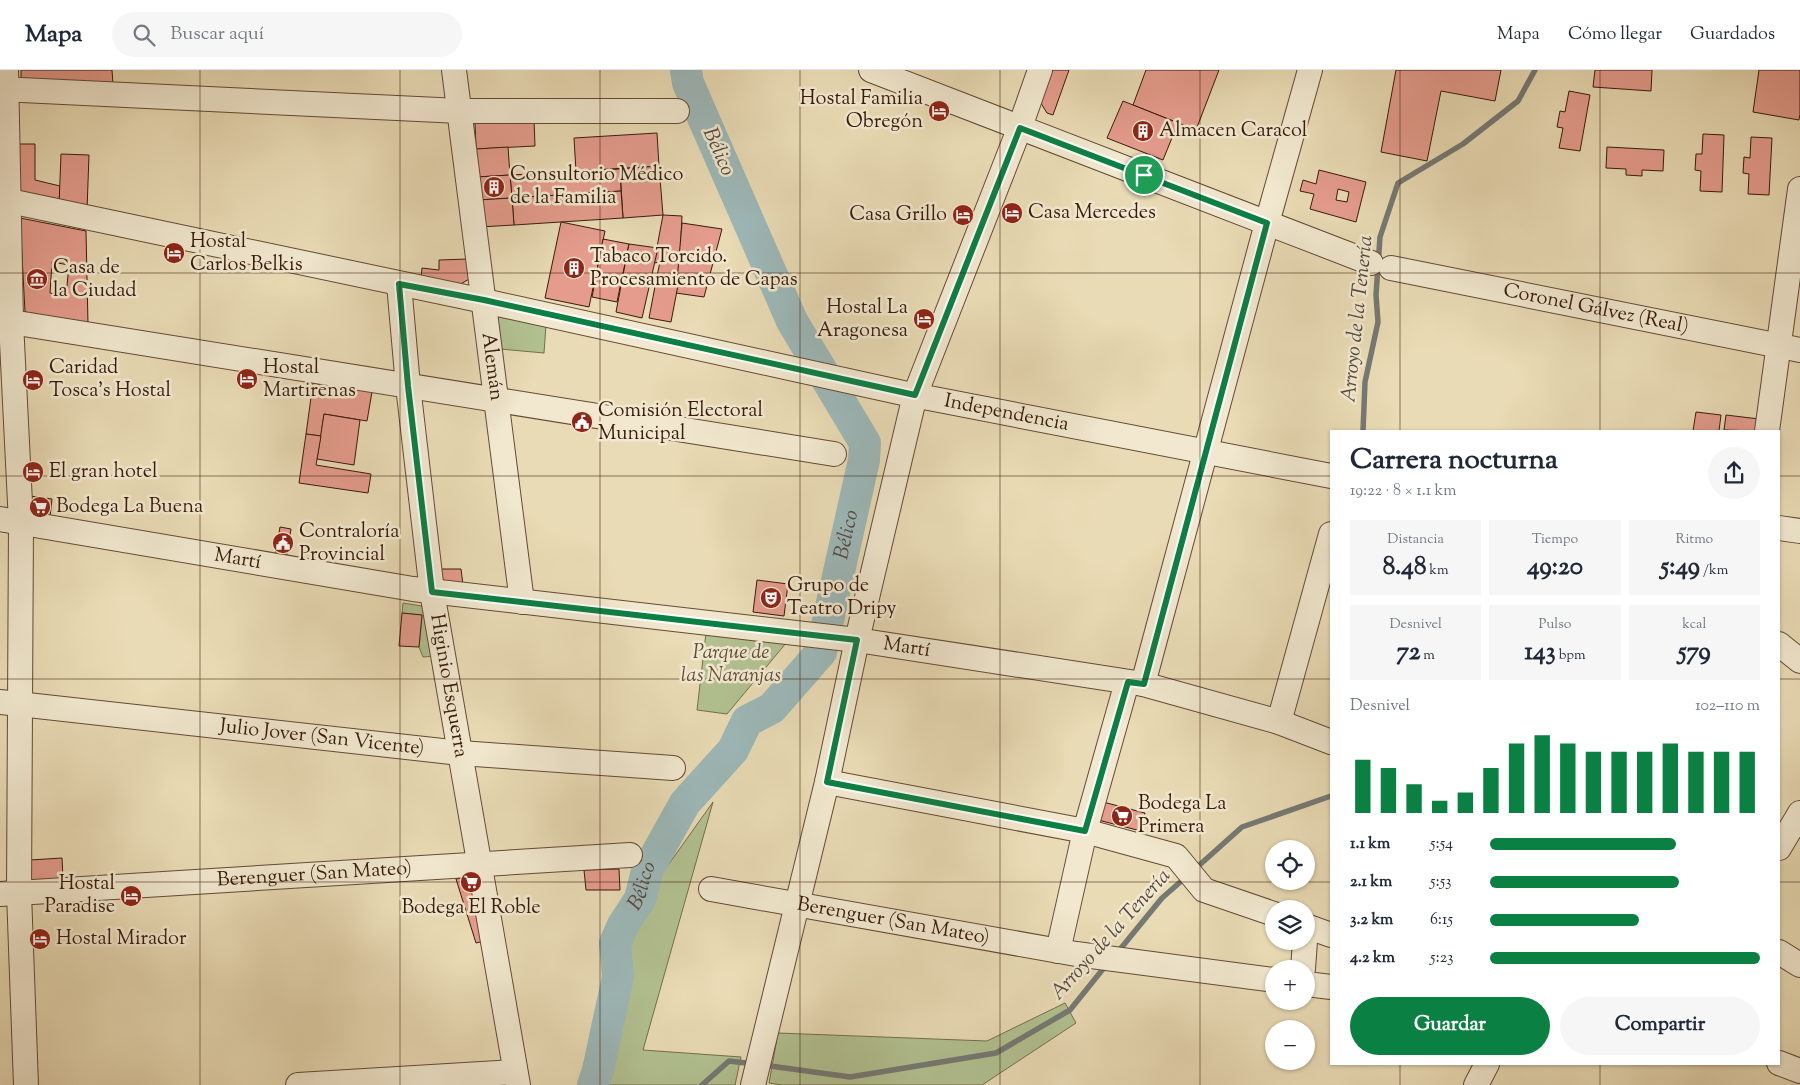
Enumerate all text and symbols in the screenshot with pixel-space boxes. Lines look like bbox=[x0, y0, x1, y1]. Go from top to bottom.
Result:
search box bbox=[112, 12, 462, 57]
text: Mapa bbox=[25, 18, 82, 52]
icon: search bbox=[130, 21, 158, 49]
text: Buscar aquí bbox=[170, 21, 264, 48]
text: Mapa bbox=[1497, 22, 1540, 48]
text: Cómo llegar bbox=[1568, 22, 1662, 48]
text: Guardados bbox=[1690, 22, 1775, 48]
place label: Hostal Familia Obregón bbox=[800, 85, 923, 137]
hotel icon: Hostal Familia Obregón bbox=[927, 99, 951, 123]
place label: Almacen Caracol bbox=[1159, 117, 1308, 146]
building icon: Almacen Caracol bbox=[1131, 119, 1155, 143]
water label: Bélico bbox=[694, 123, 742, 181]
pin bbox=[1123, 154, 1165, 196]
place label: Consultorio Médico de la Familia bbox=[510, 161, 683, 213]
icon: arrive bbox=[1130, 161, 1158, 189]
building icon: Consultorio Médico de la Familia bbox=[482, 175, 506, 199]
place label: Casa Mercedes bbox=[1028, 199, 1156, 228]
place label: Casa Grillo bbox=[849, 201, 947, 230]
hotel icon: Casa Mercedes bbox=[1000, 201, 1024, 225]
hotel icon: Casa Grillo bbox=[951, 203, 975, 227]
place label: Hostal Carlos Belkis bbox=[190, 228, 303, 280]
water label: Arroyo de la Tenería bbox=[1334, 234, 1382, 404]
hotel icon: Hostal Carlos Belkis bbox=[162, 241, 186, 265]
place label: Tabaco Torcido. Procesamiento de Capas bbox=[590, 243, 798, 295]
place label: Casa de la Ciudad bbox=[53, 254, 137, 306]
building icon: Tabaco Torcido. Procesamiento de Capas bbox=[562, 256, 586, 280]
museum icon: Casa de la Ciudad bbox=[25, 267, 49, 291]
street label: Coronel Gálvez (Real) bbox=[1501, 276, 1691, 342]
place label: Hostal La Aragonesa bbox=[817, 294, 908, 346]
hotel icon: Hostal La Aragonesa bbox=[912, 307, 936, 331]
street label: Alemán bbox=[473, 331, 511, 403]
place label: Caridad Tosca's Hostal bbox=[49, 354, 172, 406]
place label: Hostal Martirenas bbox=[263, 354, 356, 406]
hotel icon: Hostal Martirenas bbox=[235, 367, 259, 391]
hotel icon: Caridad Tosca's Hostal bbox=[21, 368, 45, 392]
street label: Independencia bbox=[942, 387, 1071, 439]
place label: Comisión Electoral Municipal bbox=[598, 397, 763, 449]
public building icon: Comisión Electoral Municipal bbox=[570, 410, 594, 434]
text: Carrera nocturna bbox=[1350, 441, 1558, 481]
button: share bbox=[1708, 447, 1760, 499]
place label: El gran hotel bbox=[49, 458, 158, 487]
hotel icon: El gran hotel bbox=[21, 460, 45, 484]
text: 19:22 · 8 × 1.1 km bbox=[1350, 480, 1457, 503]
place label: Bodega La Buena bbox=[56, 493, 203, 522]
supermarket icon: Bodega La Buena bbox=[28, 495, 52, 519]
water label: Bélico bbox=[827, 507, 867, 562]
place label: Contraloría Provincial bbox=[299, 518, 399, 570]
text: Distancia bbox=[1387, 530, 1444, 550]
text: Tiempo bbox=[1532, 530, 1578, 550]
text: Ritmo bbox=[1675, 530, 1713, 550]
public building icon: Contraloría Provincial bbox=[271, 531, 295, 555]
street label: Martí bbox=[212, 541, 264, 578]
text: 8.48 bbox=[1383, 550, 1426, 586]
text: 49:20 bbox=[1527, 550, 1583, 586]
text: 5:49 bbox=[1660, 550, 1700, 586]
text: km bbox=[1426, 561, 1449, 581]
text: /km bbox=[1700, 561, 1728, 581]
place label: Grupo de Teatro Dripy bbox=[787, 572, 897, 624]
theatre icon: Grupo de Teatro Dripy bbox=[759, 586, 783, 610]
street label: Higinio Esquerra bbox=[422, 612, 475, 760]
text: Desnivel bbox=[1389, 615, 1442, 635]
text: Pulso bbox=[1539, 615, 1571, 635]
text: kcal bbox=[1682, 615, 1706, 635]
street label: Martí bbox=[881, 630, 933, 666]
text: 72 bbox=[1396, 635, 1420, 671]
text: 143 bbox=[1524, 635, 1556, 671]
text: 579 bbox=[1678, 635, 1711, 671]
park label: Parque de las Naranjas bbox=[681, 639, 781, 691]
text: m bbox=[1420, 646, 1435, 666]
text: bpm bbox=[1556, 646, 1586, 666]
text: Desnivel bbox=[1350, 695, 1410, 718]
text: 102–110 m bbox=[1695, 695, 1760, 718]
street label: Julio Jover (San Vicente) bbox=[217, 712, 426, 763]
place label: Bodega La Primera bbox=[1138, 790, 1226, 842]
supermarket icon: Bodega La Primera bbox=[1110, 804, 1134, 828]
text: 1.1 km bbox=[1350, 833, 1390, 856]
text: 5:54 bbox=[1430, 833, 1453, 856]
map controls bbox=[1265, 840, 1315, 1070]
button: locate bbox=[1265, 840, 1315, 890]
street label: Berenguer (San Mateo) bbox=[216, 854, 413, 895]
water label: Bélico bbox=[621, 856, 665, 917]
water label: Arroyo de la Tenería bbox=[1044, 862, 1178, 1007]
place label: Hostal Paradise bbox=[44, 870, 115, 922]
supermarket icon: Bodega El Roble bbox=[459, 870, 483, 894]
text: 2.1 km bbox=[1350, 871, 1392, 894]
text: 5:53 bbox=[1430, 871, 1452, 894]
hotel icon: Hostal Paradise bbox=[119, 884, 143, 908]
street label: Berenguer (San Mateo) bbox=[795, 890, 992, 953]
place label: Bodega El Roble bbox=[401, 894, 541, 923]
button: layers bbox=[1265, 900, 1315, 950]
text: 3.2 km bbox=[1350, 909, 1393, 932]
text: 6:15 bbox=[1430, 909, 1453, 932]
place label: Hostal Mirador bbox=[56, 925, 187, 954]
hotel icon: Hostal Mirador bbox=[28, 927, 52, 951]
text: 4.2 km bbox=[1350, 947, 1395, 970]
text: 5:23 bbox=[1430, 947, 1454, 970]
button: + bbox=[1265, 960, 1315, 1010]
button: Guardar bbox=[1350, 997, 1550, 1055]
button: Compartir bbox=[1560, 997, 1760, 1055]
button: − bbox=[1265, 1020, 1315, 1070]

